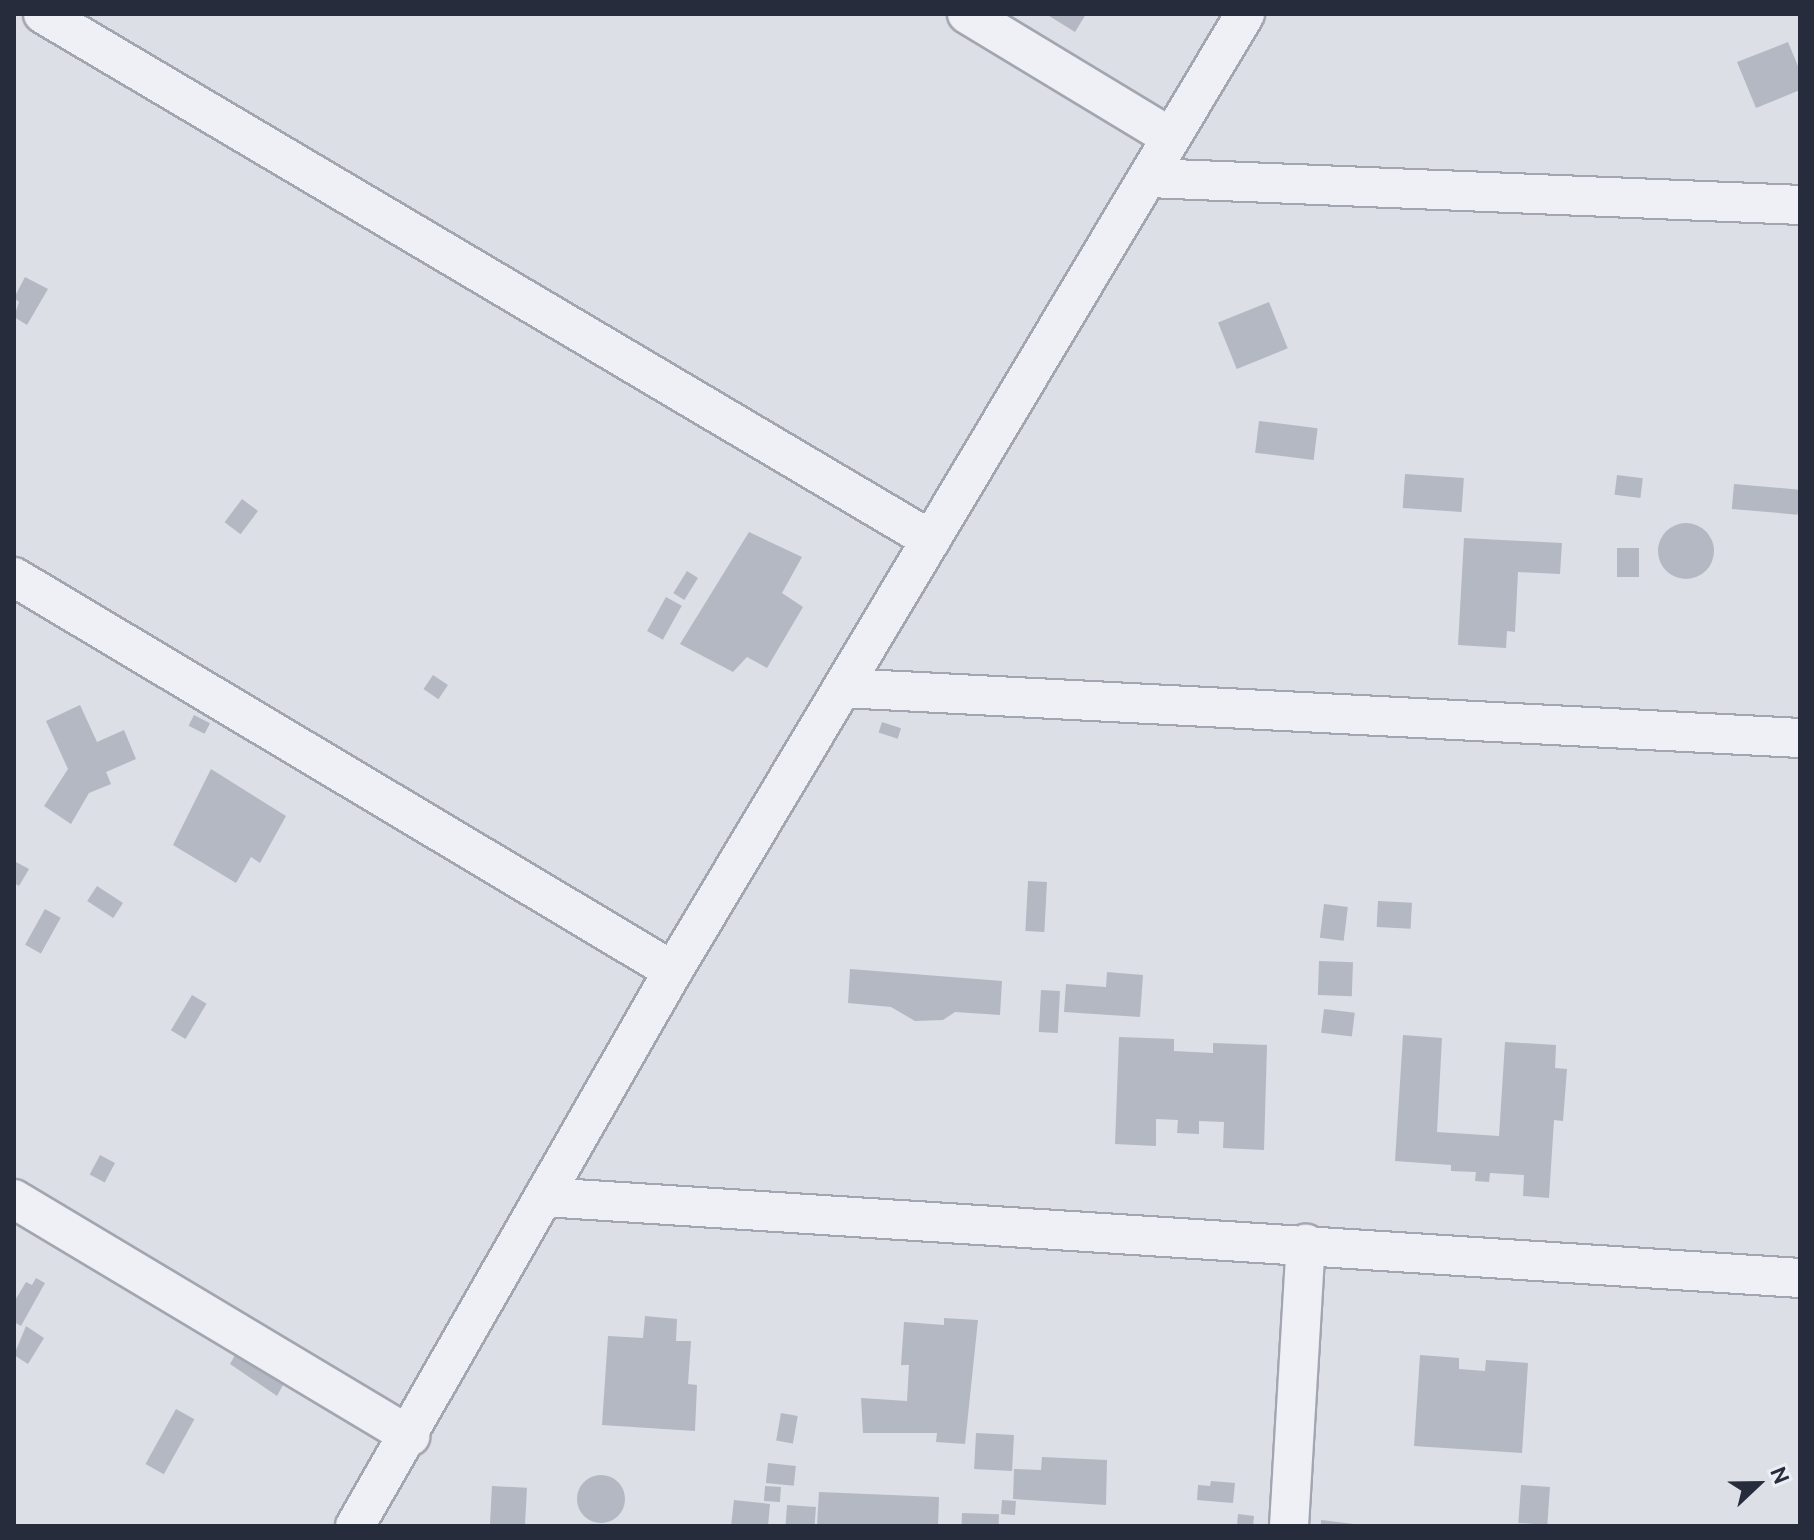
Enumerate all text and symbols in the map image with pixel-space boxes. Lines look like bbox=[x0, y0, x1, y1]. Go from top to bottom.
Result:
north arrow bbox=[1718, 1444, 1798, 1524]
text: N bbox=[1766, 1463, 1795, 1487]

